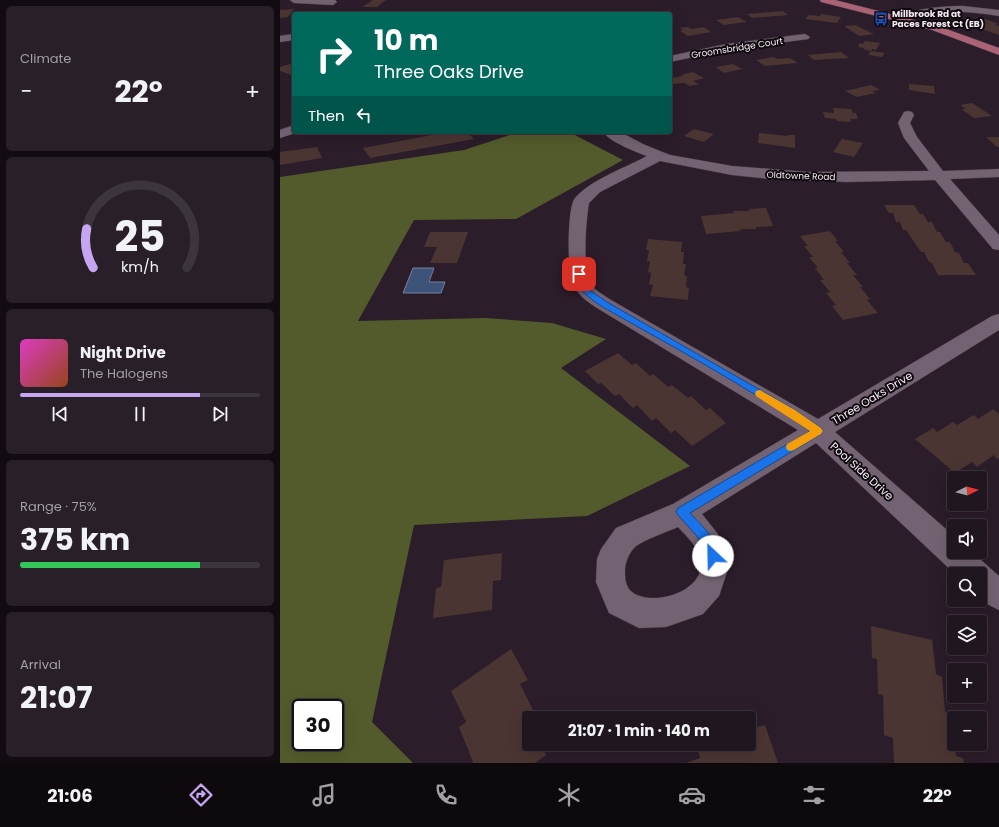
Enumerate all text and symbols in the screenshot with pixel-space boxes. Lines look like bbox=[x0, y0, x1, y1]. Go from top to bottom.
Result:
place label: Millbrook Rd at Paces Forest Ct (EB) bbox=[892, 8, 984, 30]
bus stop icon: Millbrook Rd at Paces Forest Ct (EB) bbox=[873, 11, 889, 27]
text: 10 m bbox=[374, 21, 438, 60]
icon: right bbox=[308, 28, 360, 80]
street label: Groomsbridge Court bbox=[690, 35, 784, 61]
text: Climate bbox=[20, 49, 71, 68]
text: Three Oaks Drive bbox=[374, 59, 524, 84]
text: 22° bbox=[114, 70, 163, 113]
text: − bbox=[20, 76, 32, 107]
text: + bbox=[245, 76, 260, 107]
icon: left bbox=[353, 104, 375, 126]
text: Then bbox=[308, 105, 345, 126]
street label: Oldtowne Road bbox=[766, 169, 836, 183]
text: 25 bbox=[115, 207, 165, 266]
text: km/h bbox=[121, 257, 159, 277]
pin bbox=[562, 257, 596, 291]
icon: arrive bbox=[568, 263, 590, 285]
text: Night Drive bbox=[80, 342, 166, 363]
text: The Halogens bbox=[80, 364, 168, 383]
street label: Three Oaks Drive bbox=[829, 367, 916, 428]
icon: previous bbox=[49, 403, 71, 425]
icon: pause bbox=[129, 403, 151, 425]
icon: next bbox=[209, 403, 231, 425]
street label: Pool Side Drive bbox=[827, 438, 897, 504]
north arrow bbox=[947, 471, 987, 511]
map controls bbox=[947, 471, 987, 751]
text: Range · 75% bbox=[20, 497, 97, 516]
text: 375 km bbox=[20, 518, 130, 561]
button: sound bbox=[947, 519, 987, 559]
position arrow bbox=[692, 535, 734, 577]
button: search bbox=[947, 567, 987, 607]
button: layers bbox=[947, 615, 987, 655]
text: Arrival bbox=[20, 655, 61, 674]
button: + bbox=[947, 663, 987, 703]
text: 21:07 bbox=[20, 676, 93, 719]
speed limit sign: 30 bbox=[292, 699, 344, 751]
button: − bbox=[947, 711, 987, 751]
text: 21:07 · 1 min · 140 m bbox=[568, 720, 710, 741]
icon: directions bbox=[187, 781, 215, 809]
icon: music bbox=[310, 781, 338, 809]
icon: phone bbox=[432, 781, 460, 809]
icon: climate bbox=[555, 781, 583, 809]
icon: car bbox=[678, 781, 706, 809]
icon: filters bbox=[800, 781, 828, 809]
text: 21:06 bbox=[47, 783, 93, 808]
text: 22° bbox=[923, 783, 952, 808]

